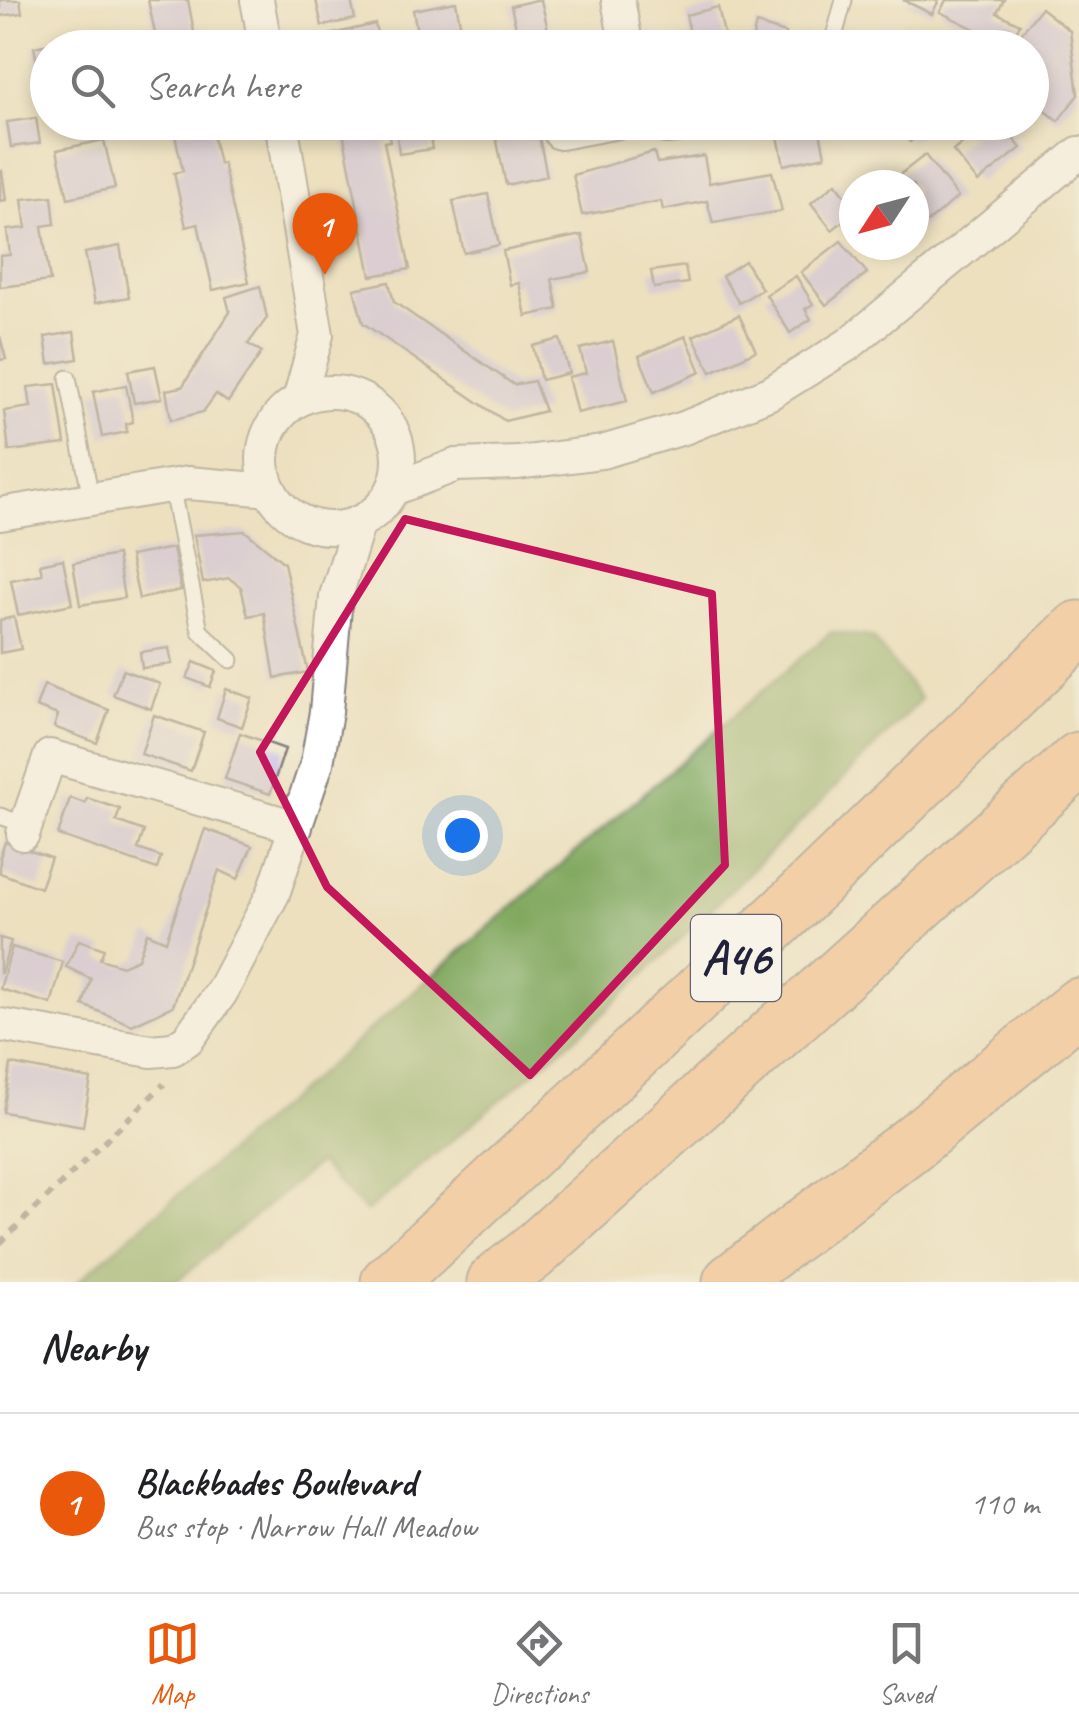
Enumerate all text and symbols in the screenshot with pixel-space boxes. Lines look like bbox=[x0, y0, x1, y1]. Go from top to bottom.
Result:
search box bbox=[30, 30, 1049, 140]
icon: search bbox=[65, 58, 120, 113]
text: Search here bbox=[145, 62, 300, 109]
north arrow bbox=[839, 170, 929, 260]
pin: 1 bbox=[292, 192, 358, 275]
your location bbox=[437, 810, 488, 861]
road number: A46 bbox=[691, 915, 781, 1001]
text: Nearby bbox=[40, 1321, 146, 1374]
text: Blackbades Boulevard bbox=[135, 1459, 415, 1506]
text: 1 bbox=[65, 1483, 80, 1524]
text: 110 m bbox=[970, 1483, 1039, 1524]
text: Bus stop · Narrow Hall Meadow bbox=[135, 1506, 477, 1547]
tab: Map bbox=[145, 1616, 200, 1711]
tab: Directions bbox=[491, 1616, 588, 1711]
tab: Saved bbox=[879, 1616, 934, 1711]

